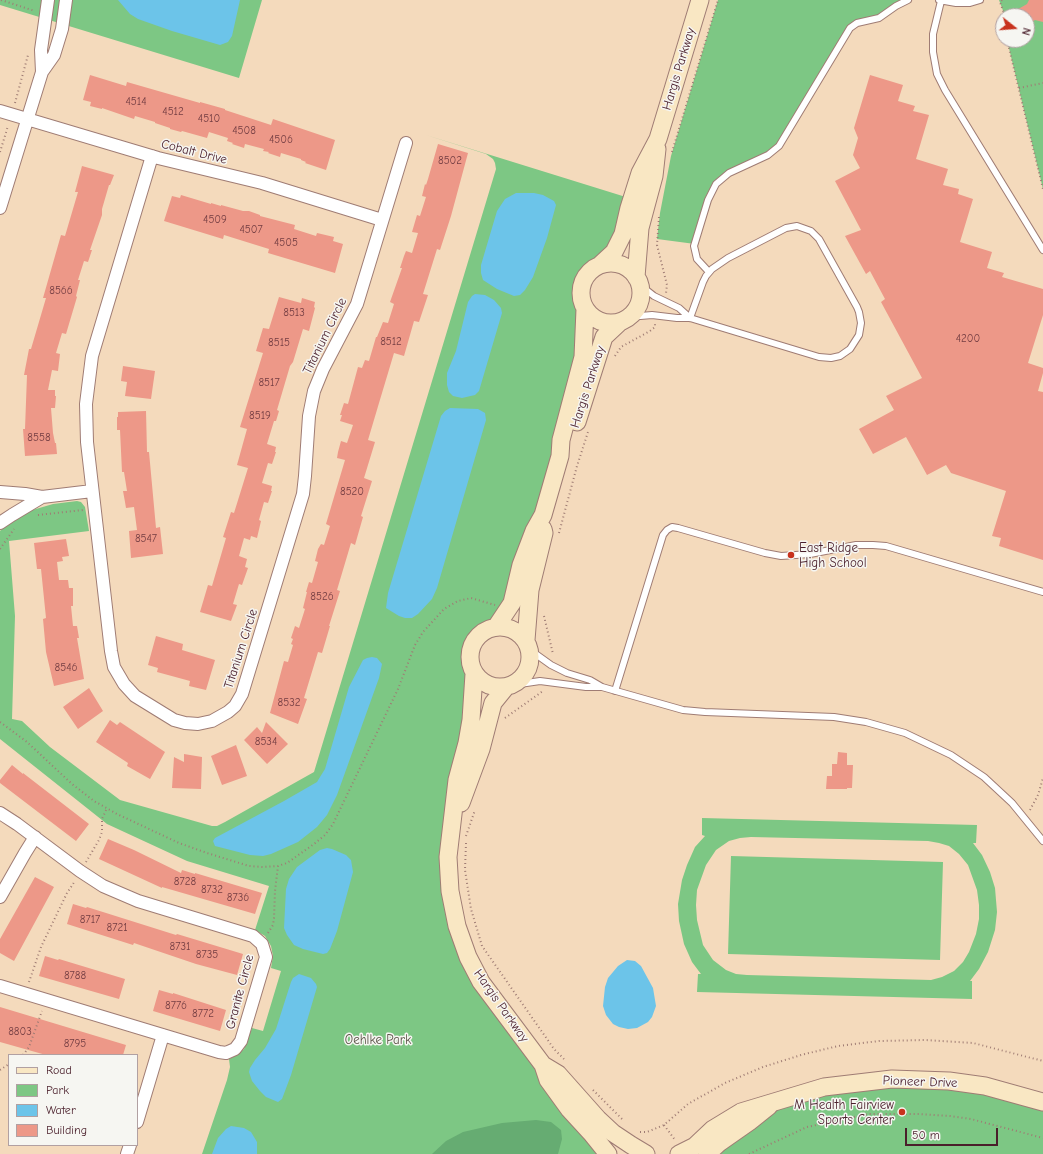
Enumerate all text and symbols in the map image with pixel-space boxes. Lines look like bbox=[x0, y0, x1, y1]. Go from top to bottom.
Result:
north arrow bbox=[995, 8, 1035, 48]
street label: Hargis Parkway bbox=[659, 26, 699, 112]
text: N bbox=[1019, 26, 1033, 37]
house number: 4514 bbox=[126, 95, 146, 109]
house number: 4512 bbox=[162, 105, 184, 119]
house number: 4510 bbox=[198, 112, 220, 126]
house number: 4508 bbox=[232, 124, 256, 138]
house number: 4506 bbox=[269, 133, 293, 147]
street label: Cobalt Drive bbox=[159, 136, 229, 168]
house number: 8502 bbox=[438, 154, 462, 168]
house number: 4509 bbox=[203, 213, 227, 227]
house number: 4507 bbox=[239, 223, 263, 237]
house number: 4505 bbox=[274, 236, 298, 250]
house number: 8566 bbox=[49, 284, 73, 298]
street label: Titanium Circle bbox=[300, 295, 350, 377]
house number: 8513 bbox=[283, 306, 305, 320]
house number: 4200 bbox=[956, 332, 980, 346]
house number: 8512 bbox=[380, 335, 402, 349]
house number: 8515 bbox=[268, 336, 290, 350]
street label: Hargis Parkway bbox=[567, 344, 609, 430]
house number: 8517 bbox=[258, 376, 280, 390]
house number: 8519 bbox=[249, 409, 271, 423]
house number: 8558 bbox=[27, 431, 51, 445]
house number: 8520 bbox=[340, 485, 364, 499]
house number: 8547 bbox=[135, 532, 157, 546]
place label: East Ridge High School bbox=[799, 540, 867, 571]
marker: East Ridge High School bbox=[786, 550, 796, 560]
house number: 8526 bbox=[310, 590, 334, 604]
street label: Titanium Circle bbox=[221, 607, 261, 691]
house number: 8546 bbox=[55, 661, 77, 675]
house number: 8532 bbox=[278, 696, 300, 710]
house number: 8534 bbox=[255, 735, 277, 749]
house number: 8728 bbox=[174, 875, 196, 889]
house number: 8732 bbox=[201, 883, 223, 897]
house number: 8736 bbox=[227, 891, 249, 905]
house number: 8717 bbox=[80, 913, 100, 927]
house number: 8721 bbox=[107, 921, 127, 935]
house number: 8731 bbox=[170, 940, 190, 954]
house number: 8735 bbox=[196, 948, 218, 962]
street label: Granite Circle bbox=[223, 953, 257, 1031]
street label: Hargis Parkway bbox=[470, 967, 532, 1045]
house number: 8788 bbox=[64, 969, 86, 983]
house number: 8776 bbox=[165, 999, 187, 1013]
house number: 8772 bbox=[192, 1007, 214, 1021]
house number: 8803 bbox=[8, 1025, 32, 1039]
park label: Oehlke Park bbox=[345, 1032, 411, 1048]
house number: 8795 bbox=[64, 1037, 86, 1051]
legend bbox=[8, 1054, 138, 1146]
text: Road bbox=[46, 1063, 72, 1077]
street label: Pioneer Drive bbox=[882, 1073, 958, 1091]
text: Park bbox=[46, 1083, 69, 1097]
place label: M Health Fairview Sports Center bbox=[794, 1097, 894, 1128]
text: Water bbox=[46, 1103, 76, 1117]
marker: M Health Fairview Sports Center bbox=[897, 1107, 907, 1117]
scale bar bbox=[907, 1120, 1000, 1146]
text: Building bbox=[46, 1123, 87, 1137]
text: 50 m bbox=[912, 1128, 940, 1142]

